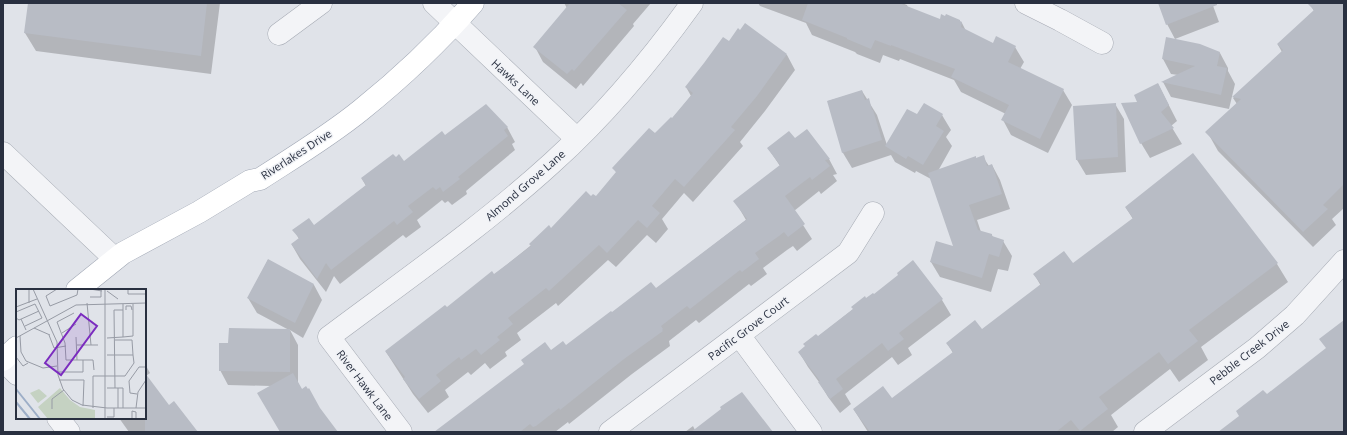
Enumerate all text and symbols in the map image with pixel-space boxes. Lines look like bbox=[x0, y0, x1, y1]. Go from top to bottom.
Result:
street label: Hawks Lane bbox=[488, 56, 544, 108]
street label: Riverlakes Drive bbox=[258, 125, 334, 183]
street label: Almond Grove Lane bbox=[482, 146, 568, 224]
inset map bbox=[16, 289, 146, 419]
street label: Pacific Grove Court bbox=[704, 293, 792, 363]
street label: Pebble Creek Drive bbox=[1206, 316, 1292, 388]
street label: River Hawk Lane bbox=[334, 347, 396, 423]

